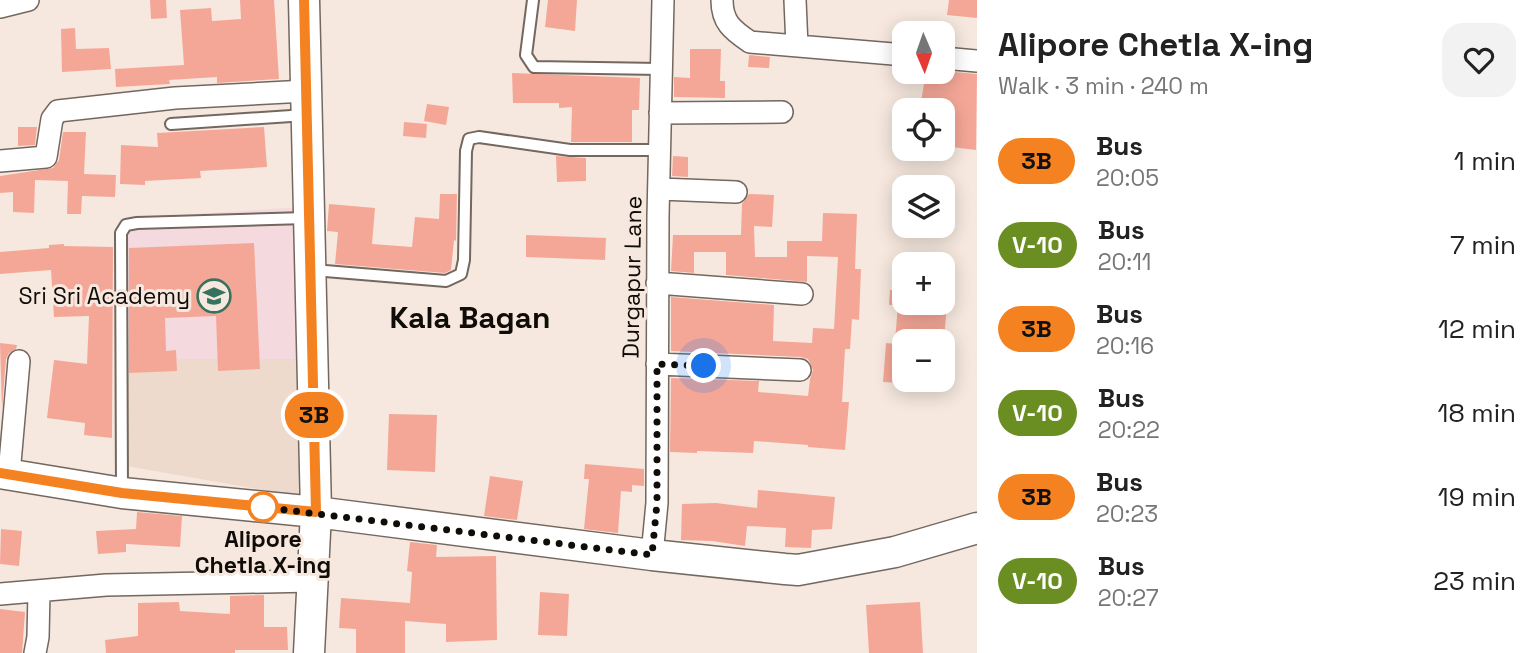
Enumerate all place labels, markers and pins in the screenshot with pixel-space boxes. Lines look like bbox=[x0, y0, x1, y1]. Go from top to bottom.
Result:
school or university icon: Sri Sri Academy bbox=[195, 277, 233, 315]
place label: Sri Sri Academy bbox=[18, 281, 190, 311]
marker: Alipore Chetla X-ing bbox=[248, 492, 278, 522]
place label: Alipore Chetla X-ing bbox=[195, 524, 331, 580]

